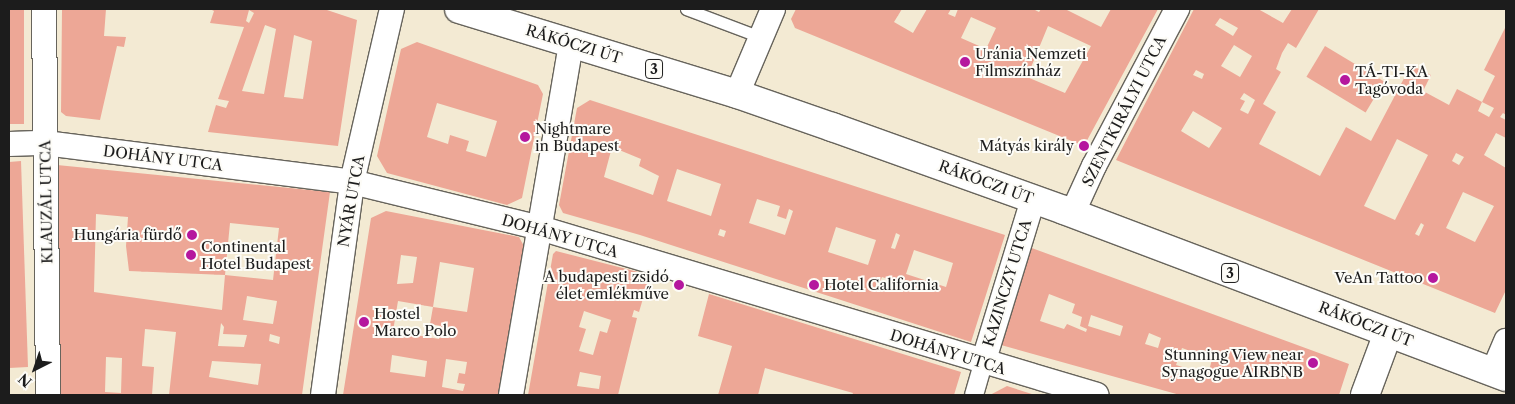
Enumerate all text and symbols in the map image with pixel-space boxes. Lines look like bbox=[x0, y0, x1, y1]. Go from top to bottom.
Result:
street label: RÁKÓCZI ÚT bbox=[524, 21, 624, 67]
street label: SZENTKIRÁLYI UTCA bbox=[1078, 33, 1170, 189]
place label: Uránia Nemzeti Filmszínház bbox=[975, 44, 1087, 79]
marker: Uránia Nemzeti Filmszínház bbox=[959, 56, 971, 68]
road number: 3 bbox=[644, 58, 664, 80]
place label: TÁ-TI-KA Tagóvoda bbox=[1355, 62, 1428, 97]
marker: TÁ-TI-KA Tagóvoda bbox=[1339, 74, 1351, 86]
place label: Nightmare in Budapest bbox=[535, 119, 619, 154]
marker: Nightmare in Budapest bbox=[519, 131, 531, 143]
place label: Mátyás király bbox=[979, 137, 1074, 155]
street label: KLAUZÁL UTCA bbox=[36, 140, 56, 264]
marker: Mátyás király bbox=[1078, 140, 1090, 152]
street label: DOHÁNY UTCA bbox=[102, 142, 224, 174]
street label: NYÁR UTCA bbox=[334, 153, 368, 249]
street label: RÁKÓCZI ÚT bbox=[936, 157, 1036, 207]
street label: DOHÁNY UTCA bbox=[499, 211, 621, 261]
street label: KAZINCZY UTCA bbox=[979, 217, 1035, 349]
place label: Hungária fürdő bbox=[73, 226, 182, 244]
marker: Hungária fürdő bbox=[186, 229, 198, 241]
place label: Continental Hotel Budapest bbox=[201, 237, 311, 272]
marker: Continental Hotel Budapest bbox=[185, 249, 197, 261]
road number: 3 bbox=[1220, 262, 1240, 284]
place label: A budapesti zsidó élet emlékműve bbox=[543, 267, 669, 302]
place label: VeAn Tattoo bbox=[1334, 269, 1423, 287]
marker: VeAn Tattoo bbox=[1427, 272, 1439, 284]
place label: Hotel California bbox=[824, 276, 939, 294]
marker: A budapesti zsidó élet emlékműve bbox=[673, 279, 685, 291]
marker: Hotel California bbox=[808, 279, 820, 291]
street label: RÁKÓCZI ÚT bbox=[1316, 298, 1416, 350]
place label: Hostel Marco Polo bbox=[374, 304, 457, 339]
marker: Hostel Marco Polo bbox=[358, 316, 370, 328]
street label: DOHÁNY UTCA bbox=[888, 326, 1008, 378]
north arrow bbox=[10, 344, 60, 394]
place label: Stunning View near Synagogue AIRBNB bbox=[1161, 345, 1303, 380]
marker: Stunning View near Synagogue AIRBNB bbox=[1307, 357, 1319, 369]
text: N bbox=[15, 370, 36, 391]

